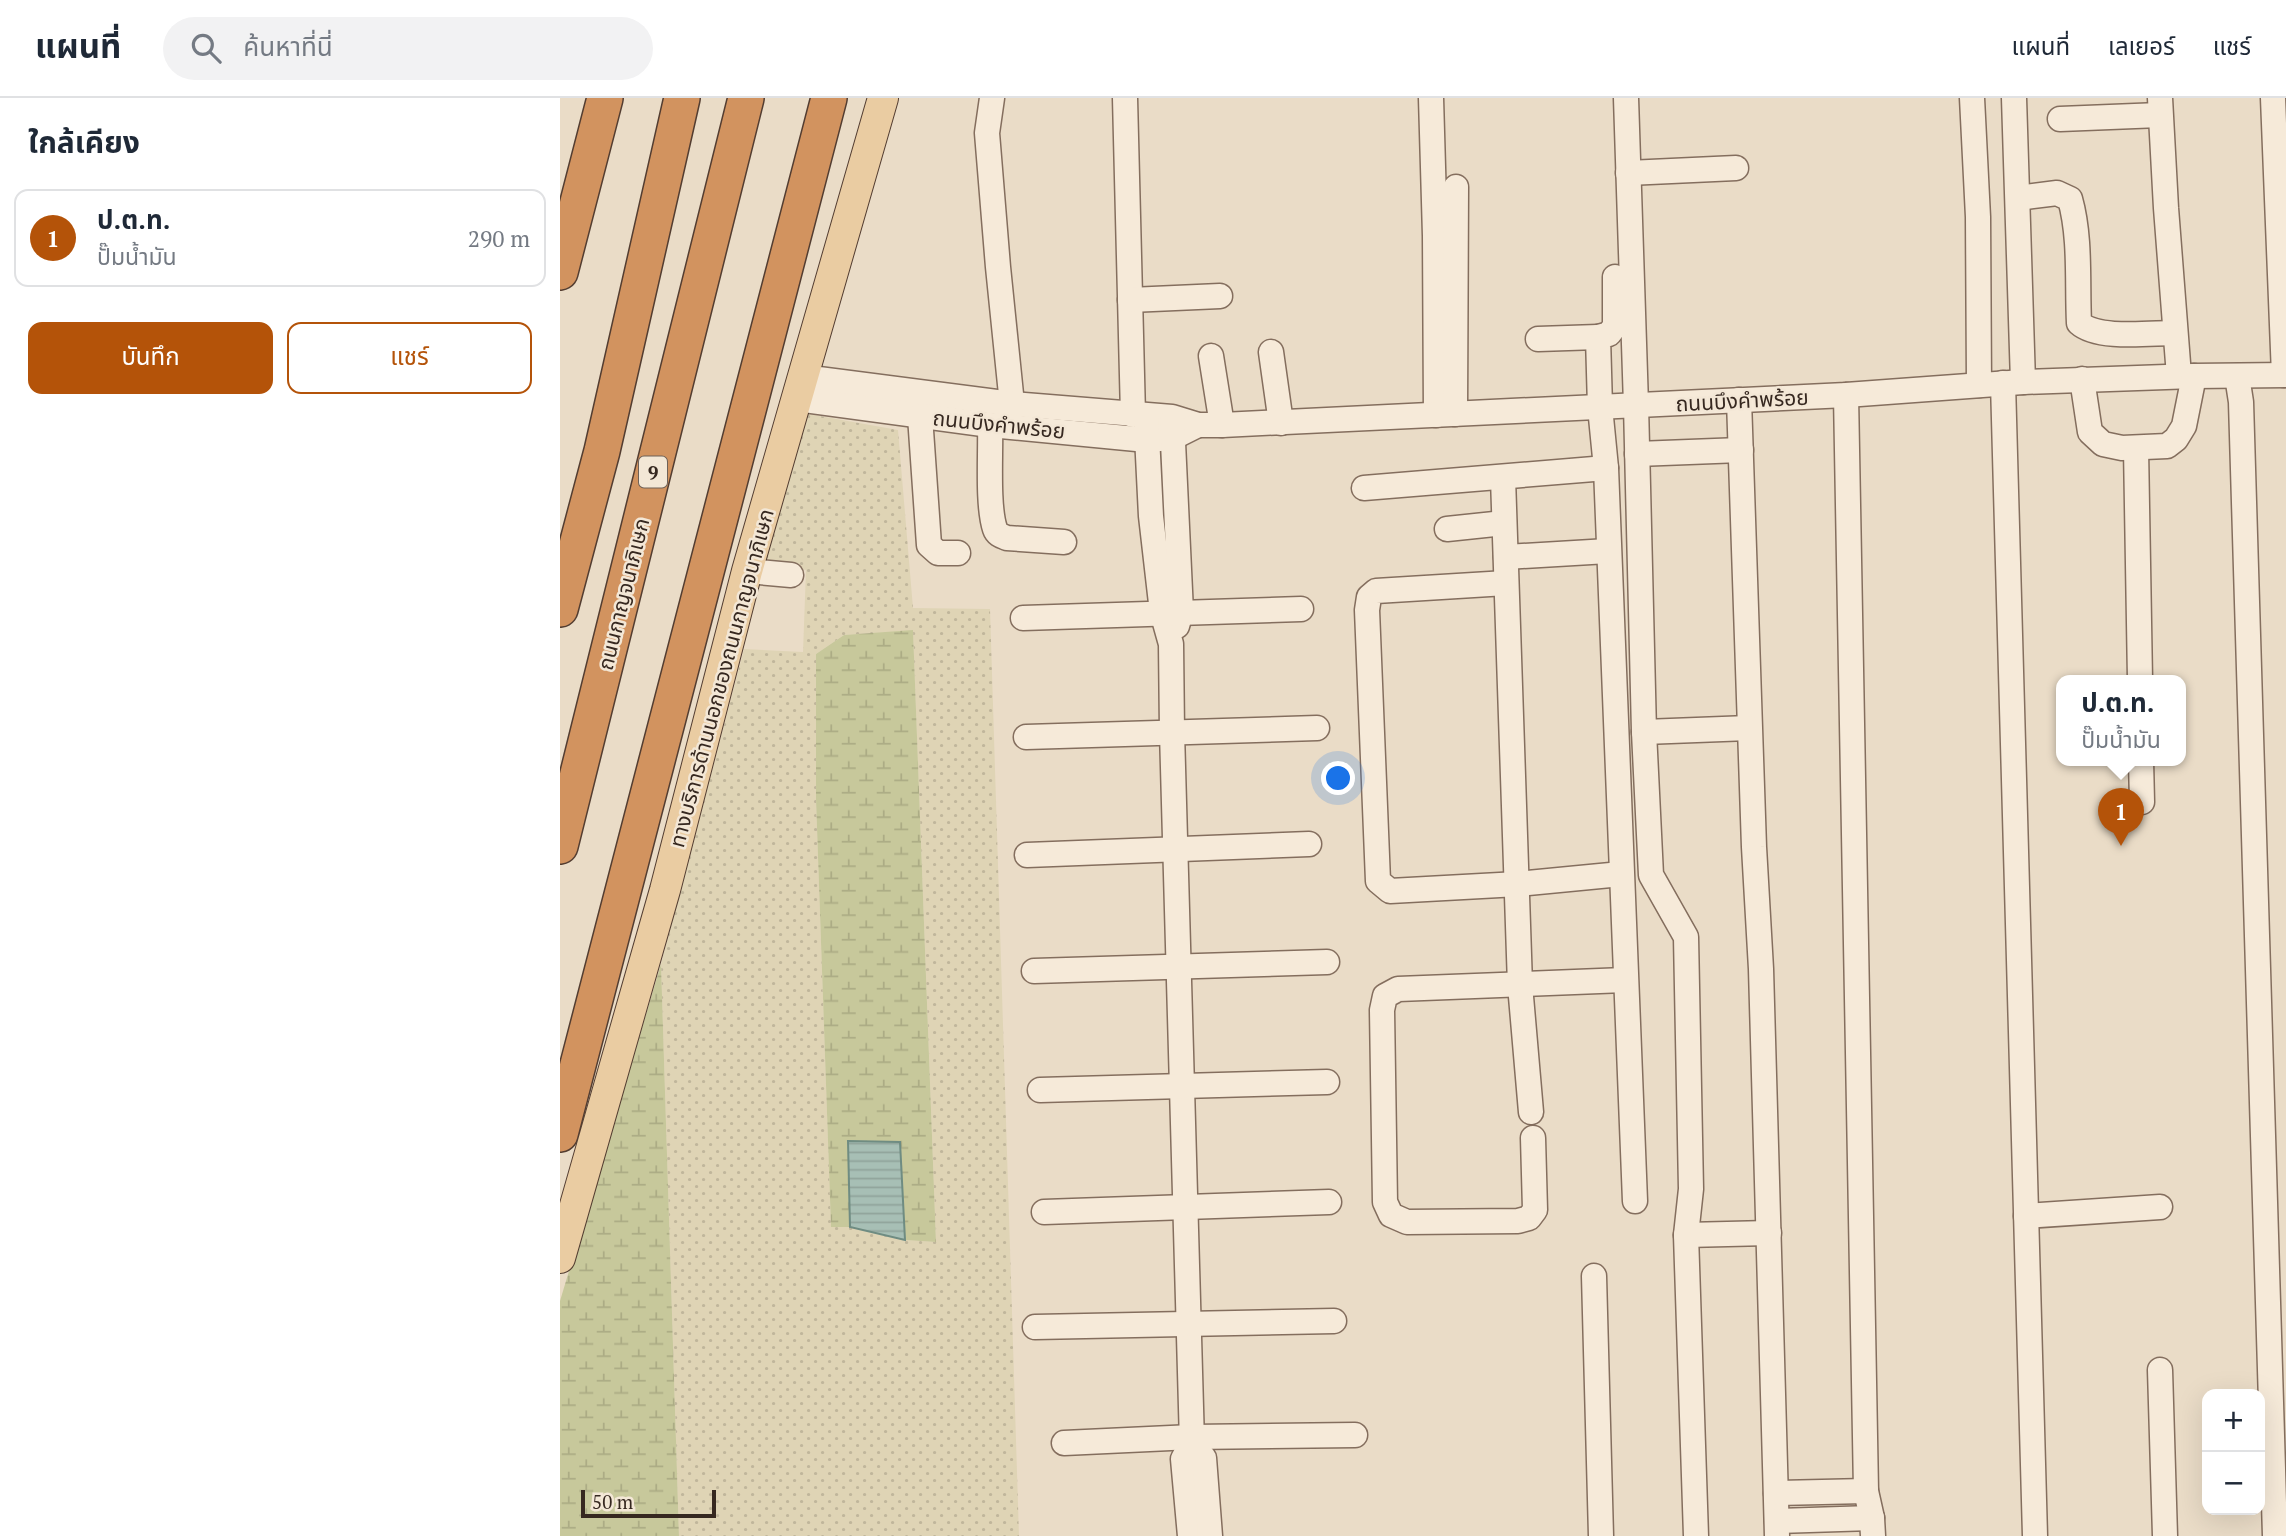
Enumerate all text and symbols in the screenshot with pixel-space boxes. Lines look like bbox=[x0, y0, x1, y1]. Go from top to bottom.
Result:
search box bbox=[163, 17, 653, 80]
text: แผนที่ bbox=[35, 24, 121, 67]
icon: search bbox=[187, 29, 225, 67]
text: ค้นหาที่นี่ bbox=[243, 29, 333, 63]
text: แผนที่ bbox=[2012, 30, 2070, 62]
text: เลเยอร์ bbox=[2108, 30, 2175, 62]
text: แชร์ bbox=[2213, 30, 2251, 62]
text: ใกล้เคียง bbox=[28, 122, 140, 162]
text: ป.ต.ท. bbox=[97, 202, 170, 236]
text: 1 bbox=[47, 223, 60, 254]
text: 290 m bbox=[468, 223, 530, 254]
text: ปั๊มน้ำมัน bbox=[97, 241, 177, 272]
button: บันทึก bbox=[28, 322, 273, 394]
button: แชร์ bbox=[287, 322, 532, 394]
street label: ถนนบึงคำพร้อย bbox=[1675, 383, 1809, 417]
street label: ถนนบึงคำพร้อย bbox=[931, 403, 1067, 445]
road number: 9 bbox=[639, 456, 667, 488]
street label: ทางบริการด้านนอกของถนนกาญจนาภิเษก bbox=[662, 506, 780, 850]
street label: ถนนกาญจนาภิเษก bbox=[591, 515, 655, 673]
popup bbox=[2056, 675, 2186, 766]
text: ป.ต.ท. bbox=[2081, 685, 2155, 719]
text: ปั๊มน้ำมัน bbox=[2081, 724, 2161, 755]
your location bbox=[1321, 761, 1355, 795]
pin: 1 bbox=[2098, 788, 2144, 846]
map controls bbox=[2202, 1389, 2265, 1515]
button: + bbox=[2202, 1389, 2265, 1452]
button: − bbox=[2202, 1452, 2265, 1515]
scale bar bbox=[581, 1487, 716, 1519]
text: 50 m bbox=[592, 1489, 633, 1514]

